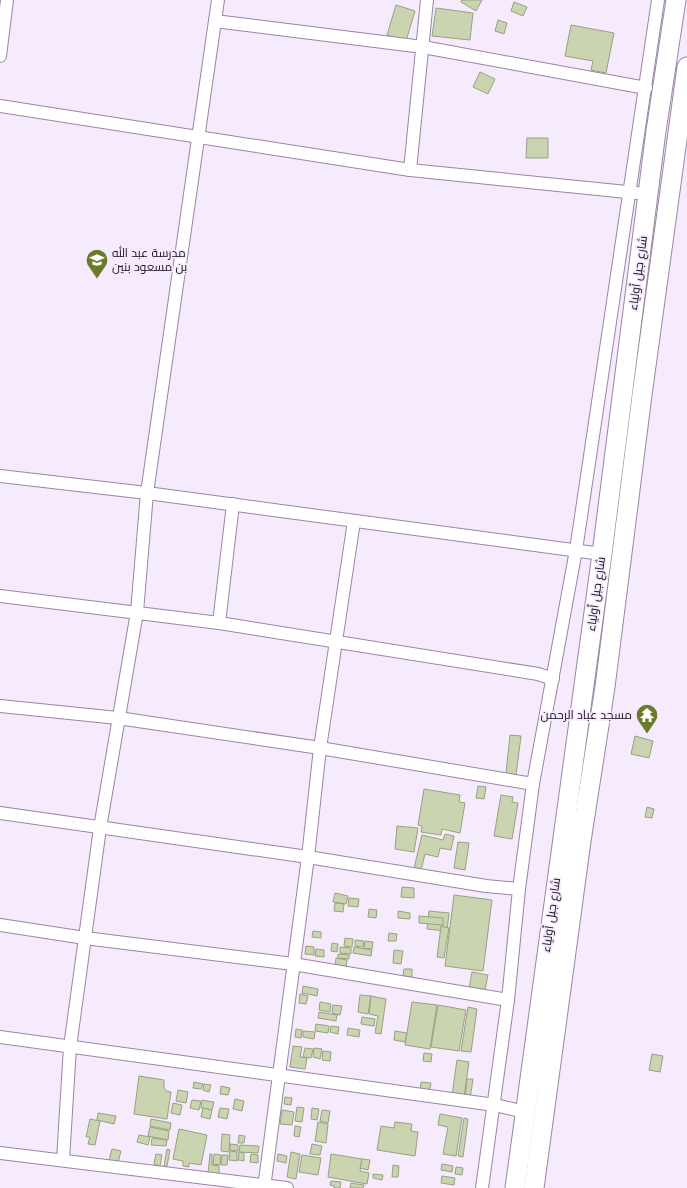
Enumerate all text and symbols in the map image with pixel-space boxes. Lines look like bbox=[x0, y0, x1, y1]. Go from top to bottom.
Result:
street label: شارع جبل أولياء bbox=[625, 235, 651, 311]
place label: مدرسة عبد الله بن مسعود بنين bbox=[112, 245, 187, 274]
school or university icon: مدرسة عبد الله بن مسعود بنين bbox=[84, 247, 110, 280]
street label: شارع جبل أولياء bbox=[583, 556, 609, 632]
temple icon: مسجد عباد الرحمن bbox=[634, 702, 660, 735]
place label: مسجد عباد الرحمن bbox=[541, 707, 632, 722]
street label: شارع جبل أولياء bbox=[538, 877, 564, 953]

